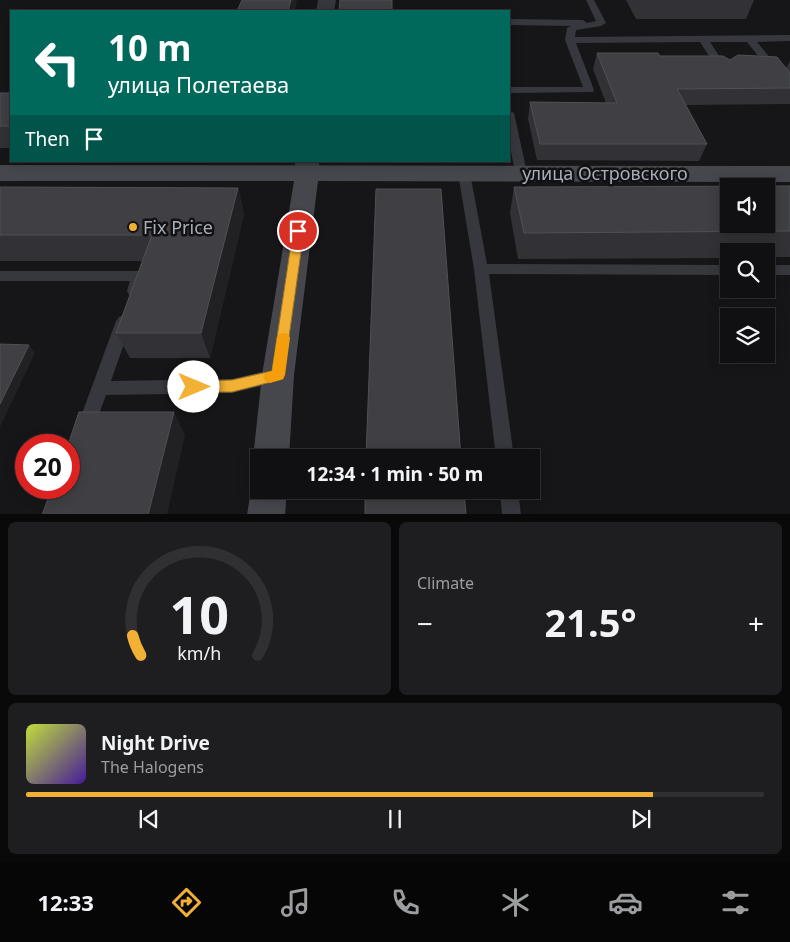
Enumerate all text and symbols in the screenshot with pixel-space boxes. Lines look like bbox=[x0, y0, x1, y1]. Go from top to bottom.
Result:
text: 10 m bbox=[108, 24, 191, 71]
icon: left bbox=[25, 30, 90, 95]
text: улица Полетаева bbox=[108, 69, 289, 99]
icon: arrive bbox=[80, 125, 108, 153]
text: Then bbox=[25, 126, 70, 152]
street label: улица Островского bbox=[522, 161, 688, 185]
map controls bbox=[720, 178, 775, 363]
button: sound bbox=[720, 178, 775, 233]
pin bbox=[277, 210, 319, 252]
place label: Fix Price bbox=[143, 215, 213, 239]
icon: arrive bbox=[284, 217, 312, 245]
marker: Fix Price bbox=[127, 221, 139, 233]
button: search bbox=[720, 243, 775, 298]
button: layers bbox=[720, 308, 775, 363]
position arrow bbox=[167, 360, 219, 412]
speed limit sign: 20 bbox=[15, 434, 80, 499]
text: 12:34 · 1 min · 50 m bbox=[307, 461, 483, 487]
text: Climate bbox=[417, 572, 474, 594]
text: 10 bbox=[170, 578, 229, 649]
text: 21.5° bbox=[545, 596, 637, 648]
text: − bbox=[417, 604, 433, 642]
text: + bbox=[748, 604, 764, 642]
text: km/h bbox=[178, 641, 221, 665]
text: Night Drive bbox=[101, 730, 210, 756]
text: The Halogens bbox=[101, 756, 204, 778]
icon: previous bbox=[135, 805, 163, 833]
icon: pause bbox=[381, 805, 409, 833]
icon: next bbox=[627, 805, 655, 833]
icon: directions bbox=[169, 885, 204, 920]
icon: music bbox=[278, 885, 313, 920]
icon: phone bbox=[388, 885, 423, 920]
icon: climate bbox=[498, 885, 533, 920]
icon: car bbox=[608, 885, 643, 920]
icon: filters bbox=[718, 885, 753, 920]
text: 12:33 bbox=[37, 887, 94, 917]

